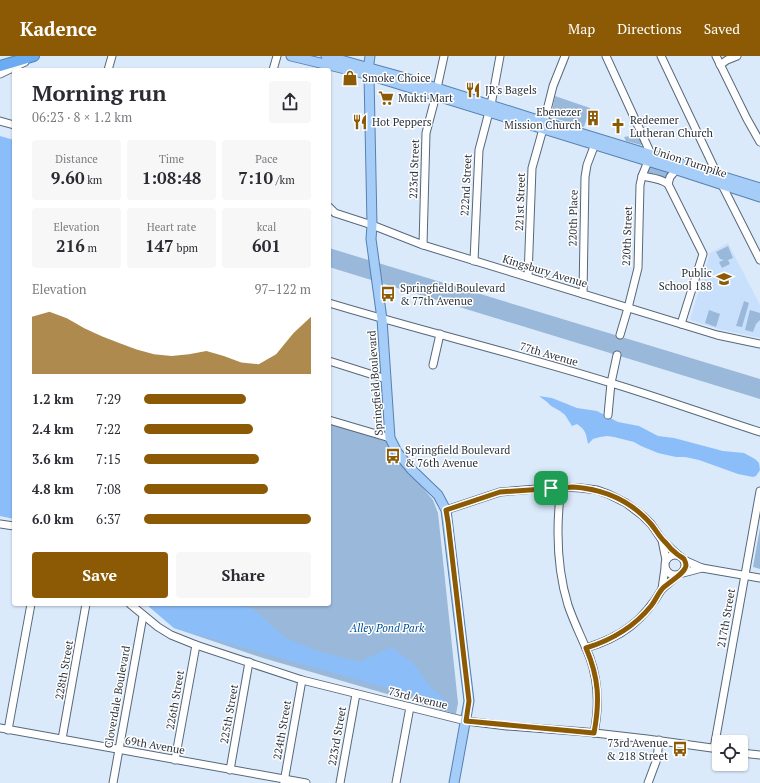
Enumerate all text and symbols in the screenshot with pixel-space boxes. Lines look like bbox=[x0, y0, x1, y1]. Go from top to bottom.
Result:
text: Kadence bbox=[20, 16, 97, 41]
text: Map bbox=[568, 19, 595, 38]
text: Directions bbox=[617, 19, 682, 38]
text: Saved bbox=[704, 19, 740, 38]
shop icon: Smoke Choice bbox=[341, 69, 359, 87]
place label: Smoke Choice bbox=[362, 71, 431, 85]
text: Morning run bbox=[32, 78, 166, 107]
button: share bbox=[269, 81, 311, 123]
restaurant icon: JR's Bagels bbox=[464, 81, 482, 99]
place label: JR's Bagels bbox=[485, 83, 537, 97]
supermarket icon: Mukti Mart bbox=[377, 89, 395, 107]
place label: Mukti Mart bbox=[398, 91, 453, 105]
place label: Ebenezer Mission Church bbox=[504, 105, 582, 132]
text: 06:23 · 8 × 1.2 km bbox=[32, 108, 132, 126]
building icon: Ebenezer Mission Church bbox=[584, 109, 602, 127]
restaurant icon: Hot Peppers bbox=[351, 113, 369, 131]
place label: Redeemer Lutheran Church bbox=[630, 113, 714, 140]
place label: Hot Peppers bbox=[372, 115, 432, 129]
church icon: Redeemer Lutheran Church bbox=[609, 117, 627, 135]
street label: 223rd Street bbox=[406, 139, 422, 199]
street label: Union Turnpike bbox=[651, 143, 729, 181]
text: Distance bbox=[55, 152, 98, 166]
text: Time bbox=[159, 152, 184, 166]
text: Pace bbox=[255, 152, 278, 166]
street label: 222nd Street bbox=[457, 154, 475, 216]
text: 9.60 bbox=[51, 166, 85, 189]
text: 1:08:48 bbox=[142, 166, 201, 189]
text: 7:10 bbox=[238, 166, 273, 189]
text: km bbox=[85, 173, 102, 187]
text: /km bbox=[273, 173, 295, 187]
street label: 221st Street bbox=[512, 173, 528, 231]
street label: 220th Place bbox=[566, 189, 581, 246]
street label: 220th Street bbox=[619, 206, 635, 266]
text: Elevation bbox=[53, 220, 100, 234]
text: Heart rate bbox=[147, 220, 196, 234]
text: kcal bbox=[257, 220, 276, 234]
text: 216 bbox=[56, 234, 85, 257]
text: 147 bbox=[145, 234, 174, 257]
text: 601 bbox=[252, 234, 281, 257]
text: m bbox=[85, 241, 97, 255]
text: bpm bbox=[174, 241, 198, 255]
street label: Kingsbury Avenue bbox=[501, 251, 590, 291]
place label: Public School 188 bbox=[659, 266, 712, 293]
school or university icon: Public School 188 bbox=[715, 270, 733, 288]
text: Elevation bbox=[32, 280, 87, 298]
text: 97–122 m bbox=[255, 280, 311, 298]
place label: Springfield Boulevard & 77th Avenue bbox=[400, 281, 505, 308]
bus stop icon: Springfield Boulevard & 77th Avenue bbox=[379, 285, 397, 303]
street label: Springfield Boulevard bbox=[364, 330, 386, 436]
street label: 77th Avenue bbox=[518, 339, 580, 369]
text: 1.2 km bbox=[32, 390, 74, 408]
text: 7:29 bbox=[96, 390, 121, 408]
text: 2.4 km bbox=[32, 420, 74, 438]
text: 7:22 bbox=[96, 420, 121, 438]
place label: Springfield Boulevard & 76th Avenue bbox=[405, 443, 510, 470]
bus stop icon: Springfield Boulevard & 76th Avenue bbox=[384, 447, 402, 465]
text: 3.6 km bbox=[32, 450, 74, 468]
text: 7:15 bbox=[96, 450, 121, 468]
pin bbox=[534, 471, 568, 505]
icon: arrive bbox=[540, 477, 562, 499]
text: 4.8 km bbox=[32, 480, 74, 498]
text: 7:08 bbox=[96, 480, 121, 498]
text: 6.0 km bbox=[32, 510, 74, 528]
text: 6:37 bbox=[96, 510, 121, 528]
button: Save bbox=[32, 552, 168, 598]
button: Share bbox=[176, 552, 311, 598]
street label: 217th Street bbox=[714, 587, 738, 649]
park label: Alley Pond Park bbox=[349, 621, 425, 635]
street label: 228th Street bbox=[52, 639, 76, 701]
street label: Cloverdale Boulevard bbox=[101, 645, 133, 749]
street label: 226th Street bbox=[163, 669, 187, 731]
street label: 225th Street bbox=[217, 683, 241, 745]
street label: 73rd Avenue bbox=[387, 684, 450, 712]
street label: 224th Street bbox=[270, 699, 294, 761]
street label: 223rd Street bbox=[325, 705, 349, 767]
street label: 69th Avenue bbox=[124, 733, 187, 757]
map controls bbox=[712, 735, 748, 771]
button: locate bbox=[712, 735, 748, 771]
place label: 73rd Avenue & 218 Street bbox=[606, 736, 668, 763]
bus stop icon: 73rd Avenue & 218 Street bbox=[671, 740, 689, 758]

